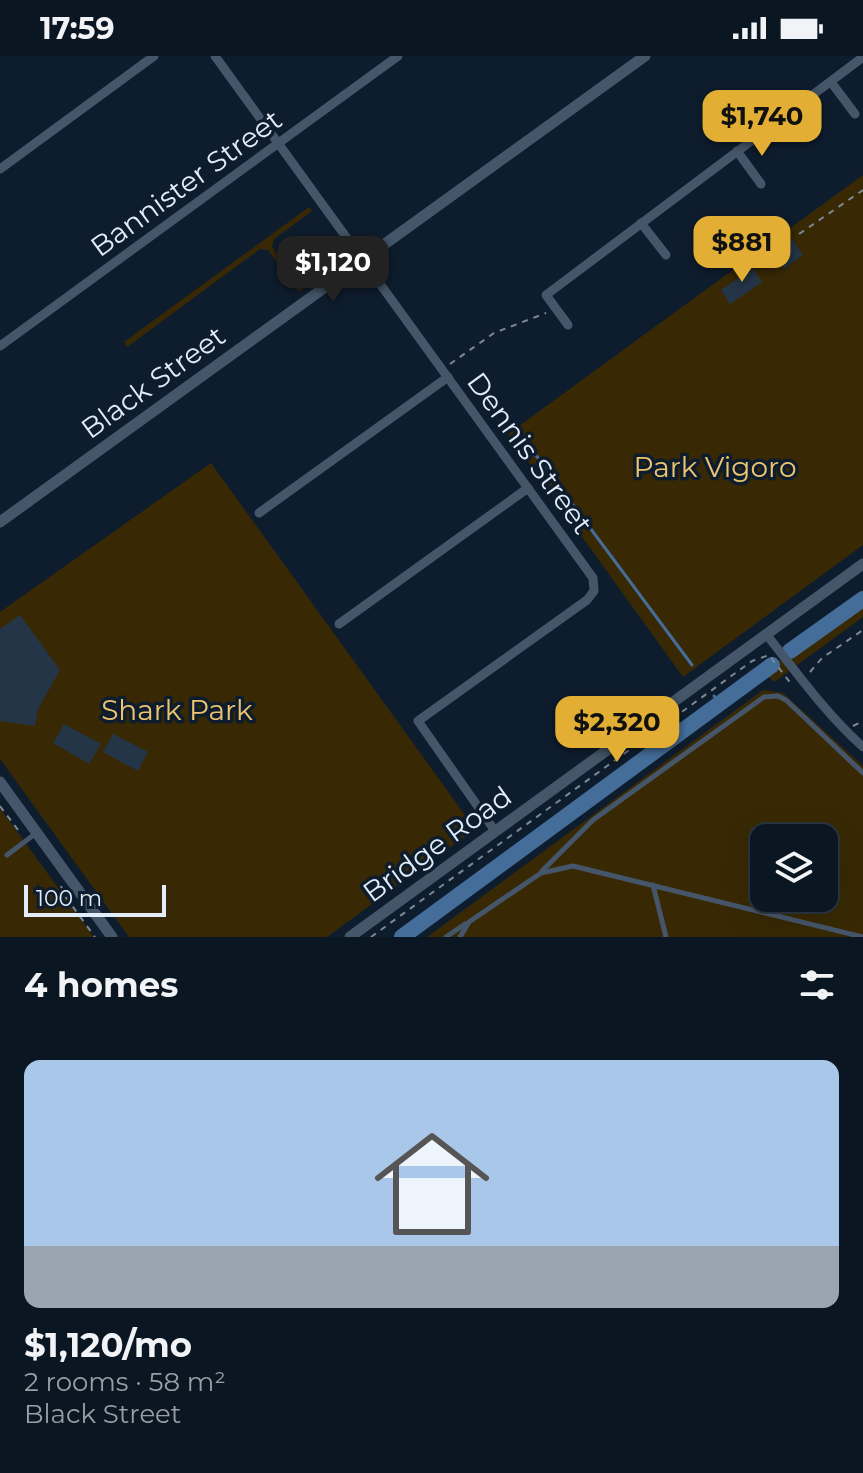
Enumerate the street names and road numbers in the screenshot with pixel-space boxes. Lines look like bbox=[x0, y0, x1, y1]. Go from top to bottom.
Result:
street label: Bannister Street bbox=[84, 102, 288, 264]
street label: Black Street bbox=[74, 318, 232, 446]
street label: Dennis Street bbox=[460, 366, 600, 540]
street label: Bridge Road bbox=[356, 779, 518, 909]

